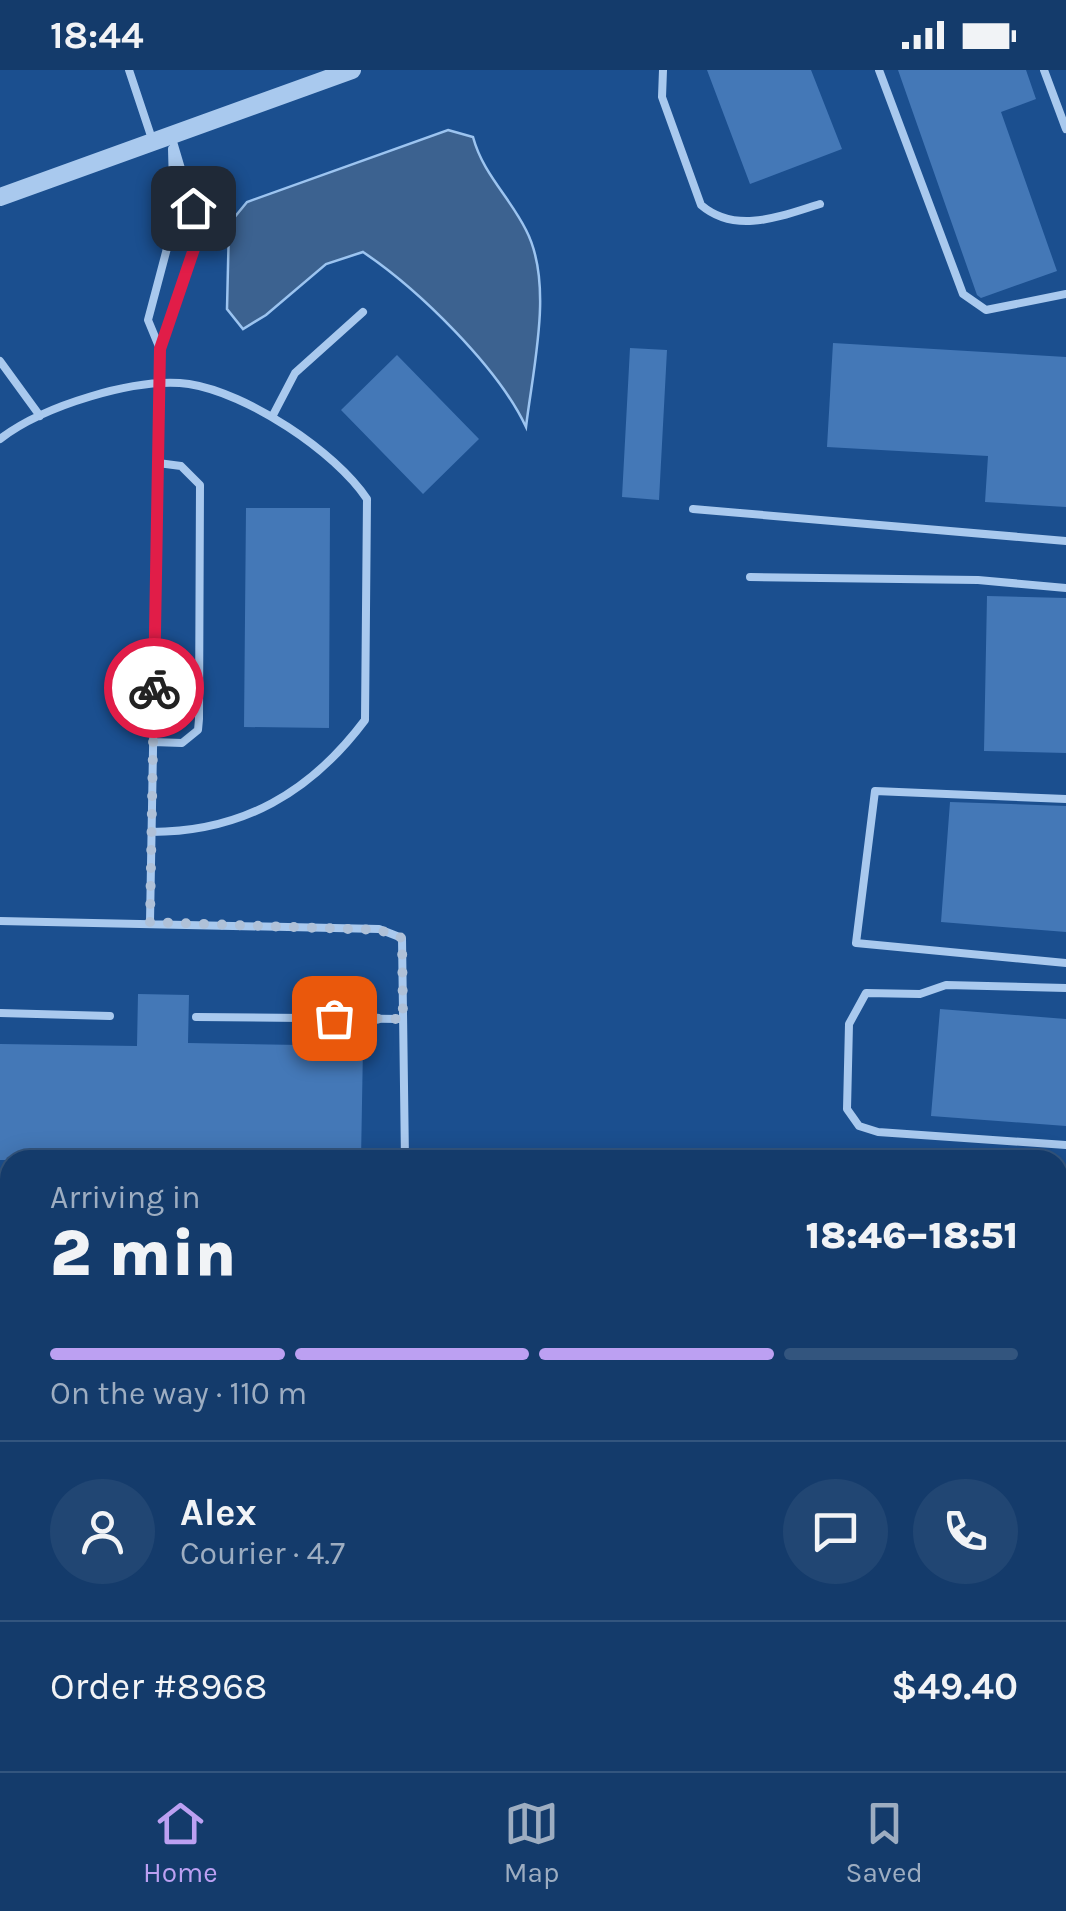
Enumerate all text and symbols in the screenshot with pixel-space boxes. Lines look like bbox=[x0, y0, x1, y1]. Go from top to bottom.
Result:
text: 18:44 bbox=[50, 13, 144, 58]
pin bbox=[151, 166, 236, 251]
icon: home bbox=[166, 181, 221, 236]
courier bbox=[104, 638, 204, 738]
icon: bike bbox=[127, 661, 182, 716]
pin bbox=[292, 976, 377, 1061]
icon: bag bbox=[307, 991, 362, 1046]
text: Arriving in bbox=[50, 1179, 201, 1216]
text: 18:46–18:51 bbox=[806, 1213, 1018, 1258]
text: 2 min bbox=[50, 1215, 236, 1291]
text: On the way · 110 m bbox=[50, 1375, 307, 1412]
button: person bbox=[50, 1479, 155, 1584]
button: chat bbox=[783, 1479, 888, 1584]
button: phone bbox=[913, 1479, 1018, 1584]
text: Alex bbox=[180, 1490, 257, 1535]
text: Courier · 4.7 bbox=[180, 1535, 345, 1572]
text: Order #8968 bbox=[50, 1664, 267, 1709]
text: $49.40 bbox=[891, 1664, 1018, 1709]
tab: Home bbox=[143, 1796, 218, 1889]
tab: Map bbox=[504, 1796, 559, 1889]
tab: Saved bbox=[846, 1796, 923, 1889]

